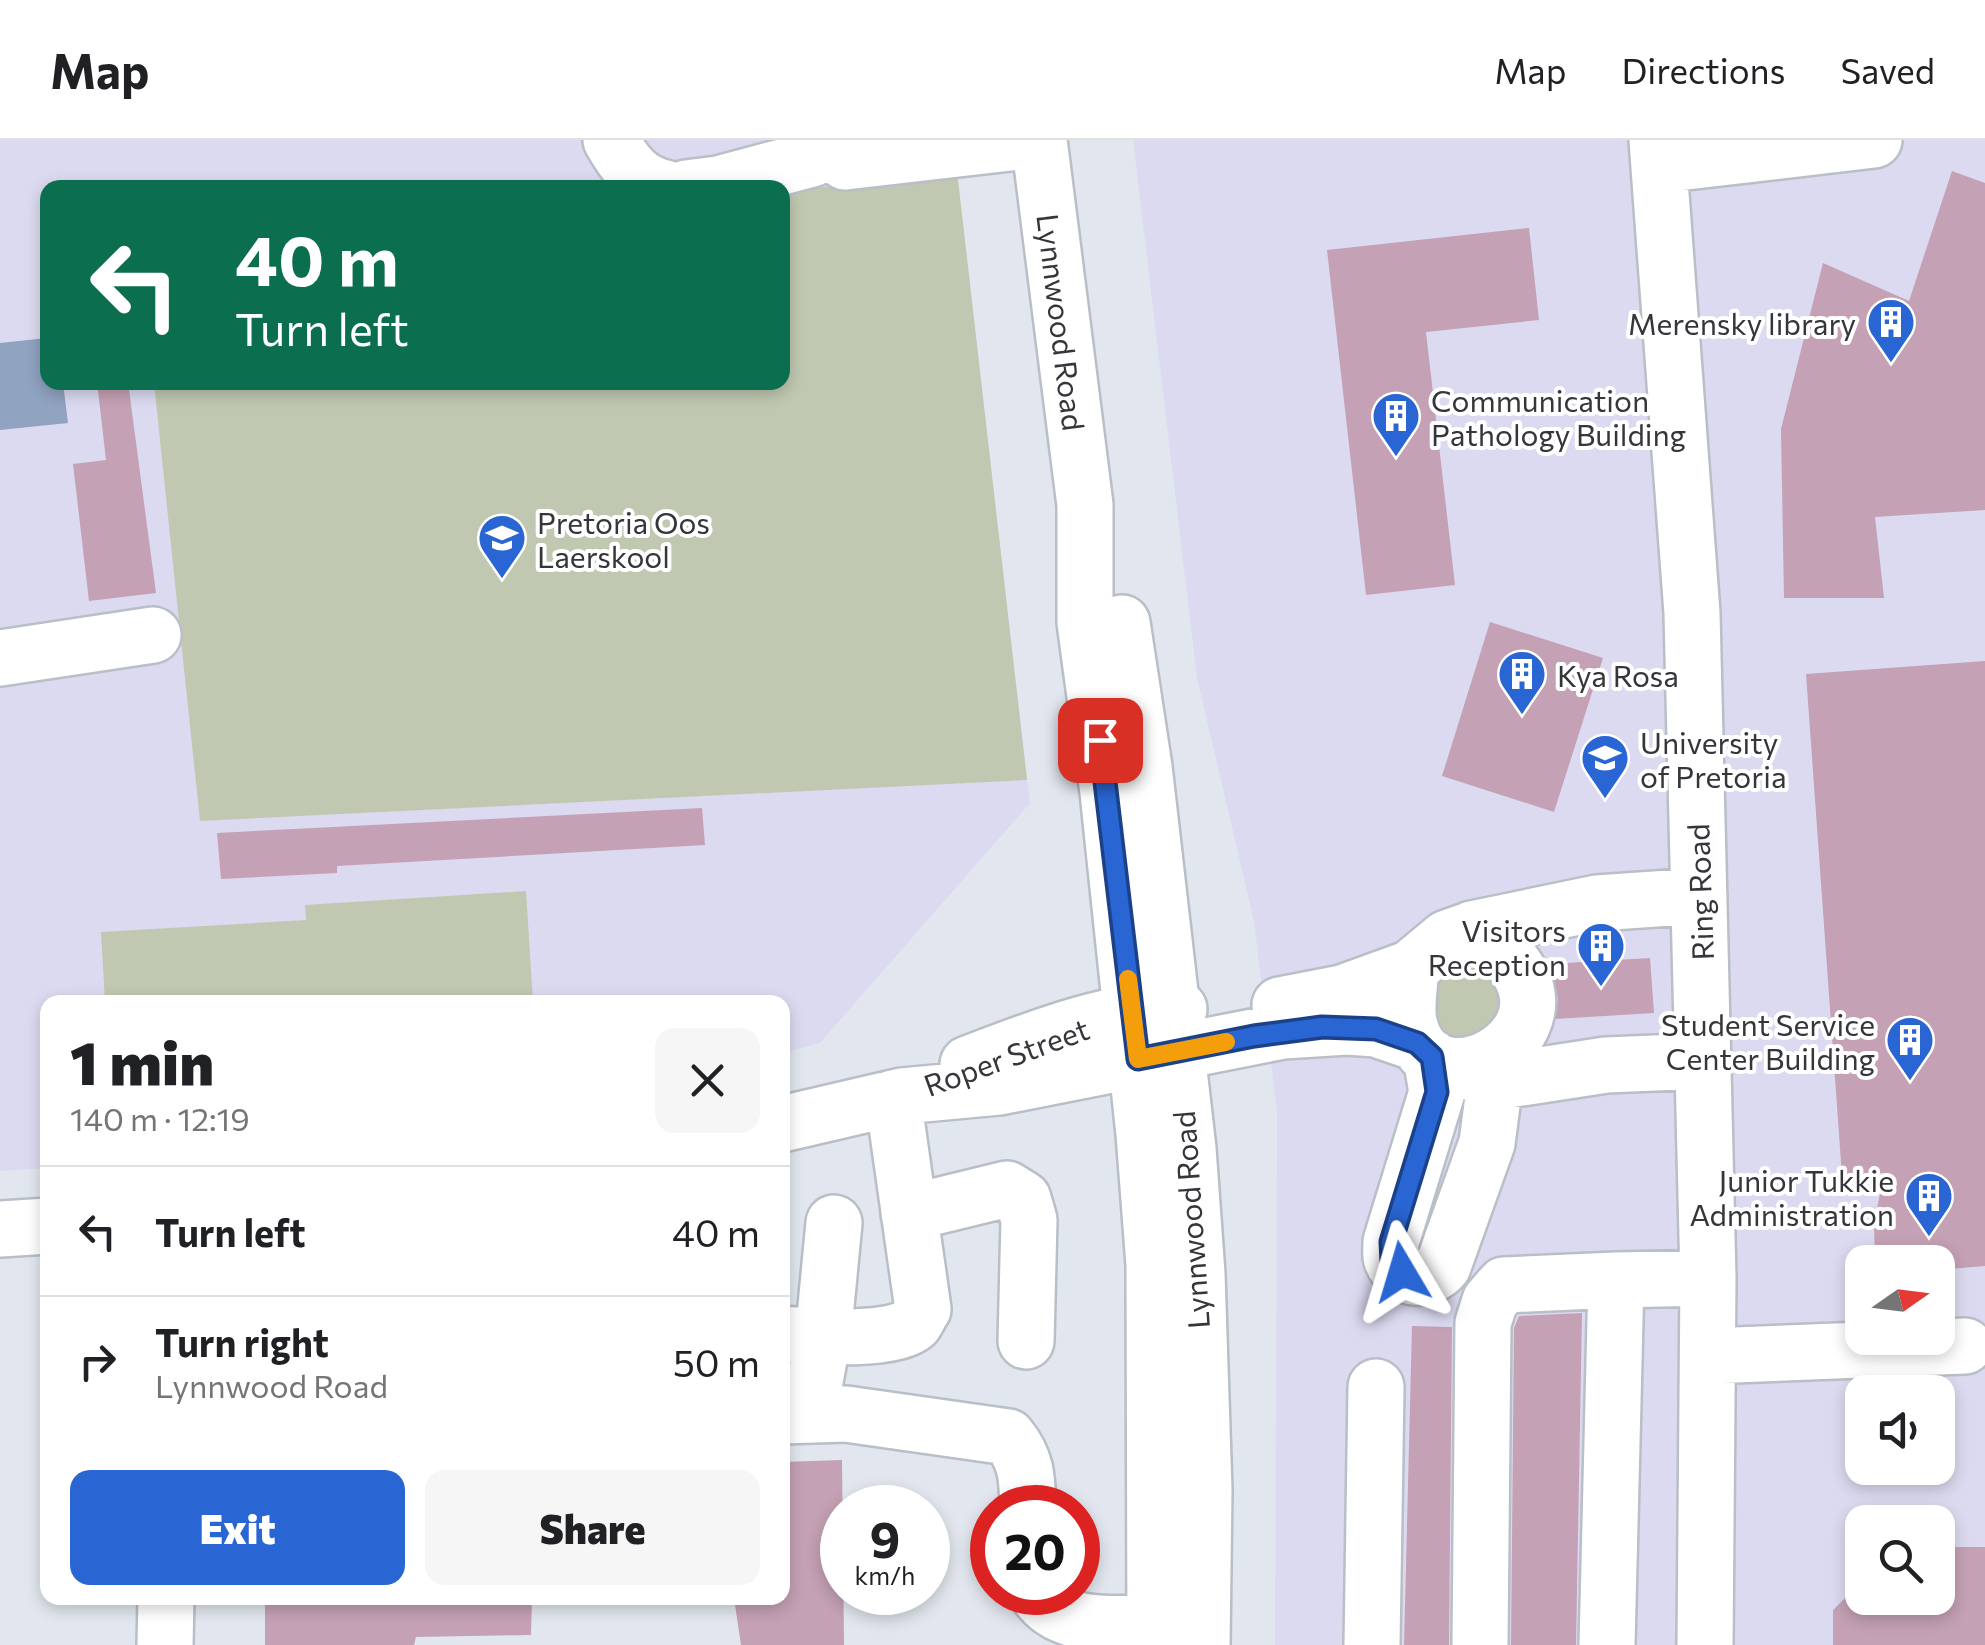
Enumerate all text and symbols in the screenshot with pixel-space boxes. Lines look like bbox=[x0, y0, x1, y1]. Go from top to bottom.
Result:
text: Map bbox=[50, 40, 149, 99]
text: Map bbox=[1494, 48, 1566, 91]
text: Directions bbox=[1621, 48, 1786, 91]
text: Saved bbox=[1841, 48, 1935, 91]
street label: Lynnwood Road bbox=[1030, 211, 1094, 433]
text: 40 m bbox=[235, 215, 399, 300]
icon: left bbox=[70, 220, 200, 350]
building icon: Merensky library bbox=[1865, 296, 1917, 364]
text: Turn left bbox=[235, 300, 409, 355]
place label: Merensky library bbox=[1628, 304, 1856, 341]
place label: Communication Pathology Building bbox=[1431, 381, 1686, 452]
building icon: Communication Pathology Building bbox=[1370, 390, 1422, 458]
place label: Pretoria Oos Laerskool bbox=[537, 503, 710, 574]
school or university icon: Pretoria Oos Laerskool bbox=[476, 512, 528, 580]
building icon: Kya Rosa bbox=[1496, 648, 1548, 716]
place label: Kya Rosa bbox=[1557, 656, 1679, 693]
pin bbox=[1058, 698, 1143, 783]
icon: arrive bbox=[1073, 713, 1128, 768]
place label: University of Pretoria bbox=[1640, 723, 1787, 794]
school or university icon: University of Pretoria bbox=[1579, 732, 1631, 800]
street label: Ring Road bbox=[1678, 823, 1720, 961]
place label: Visitors Reception bbox=[1428, 911, 1566, 982]
building icon: Visitors Reception bbox=[1575, 920, 1627, 988]
place label: Student Service Center Building bbox=[1661, 1005, 1875, 1076]
street label: Roper Street bbox=[918, 1009, 1094, 1103]
building icon: Student Service Center Building bbox=[1884, 1014, 1936, 1082]
text: 1 min bbox=[70, 1024, 214, 1097]
button: close bbox=[655, 1028, 760, 1133]
text: 140 m · 12:19 bbox=[70, 1098, 250, 1138]
street label: Lynnwood Road bbox=[1164, 1110, 1216, 1330]
place label: Junior Tukkie Administration bbox=[1690, 1161, 1894, 1232]
building icon: Junior Tukkie Administration bbox=[1903, 1170, 1955, 1238]
icon: left bbox=[70, 1204, 125, 1259]
text: Turn left bbox=[155, 1208, 306, 1255]
text: 40 m bbox=[672, 1208, 760, 1255]
position arrow bbox=[1350, 1220, 1454, 1324]
north arrow bbox=[1845, 1245, 1955, 1355]
map controls bbox=[1845, 1245, 1955, 1615]
text: Turn right bbox=[155, 1318, 329, 1365]
icon: right bbox=[70, 1334, 125, 1389]
text: 50 m bbox=[673, 1338, 760, 1385]
text: Lynnwood Road bbox=[155, 1365, 388, 1405]
button: sound bbox=[1845, 1375, 1955, 1485]
button: Exit bbox=[70, 1470, 405, 1585]
button: Share bbox=[425, 1470, 760, 1585]
speed limit sign: 20 bbox=[970, 1485, 1100, 1615]
button: search bbox=[1845, 1505, 1955, 1615]
text: 9 bbox=[870, 1507, 900, 1568]
text: km/h bbox=[855, 1560, 915, 1590]

